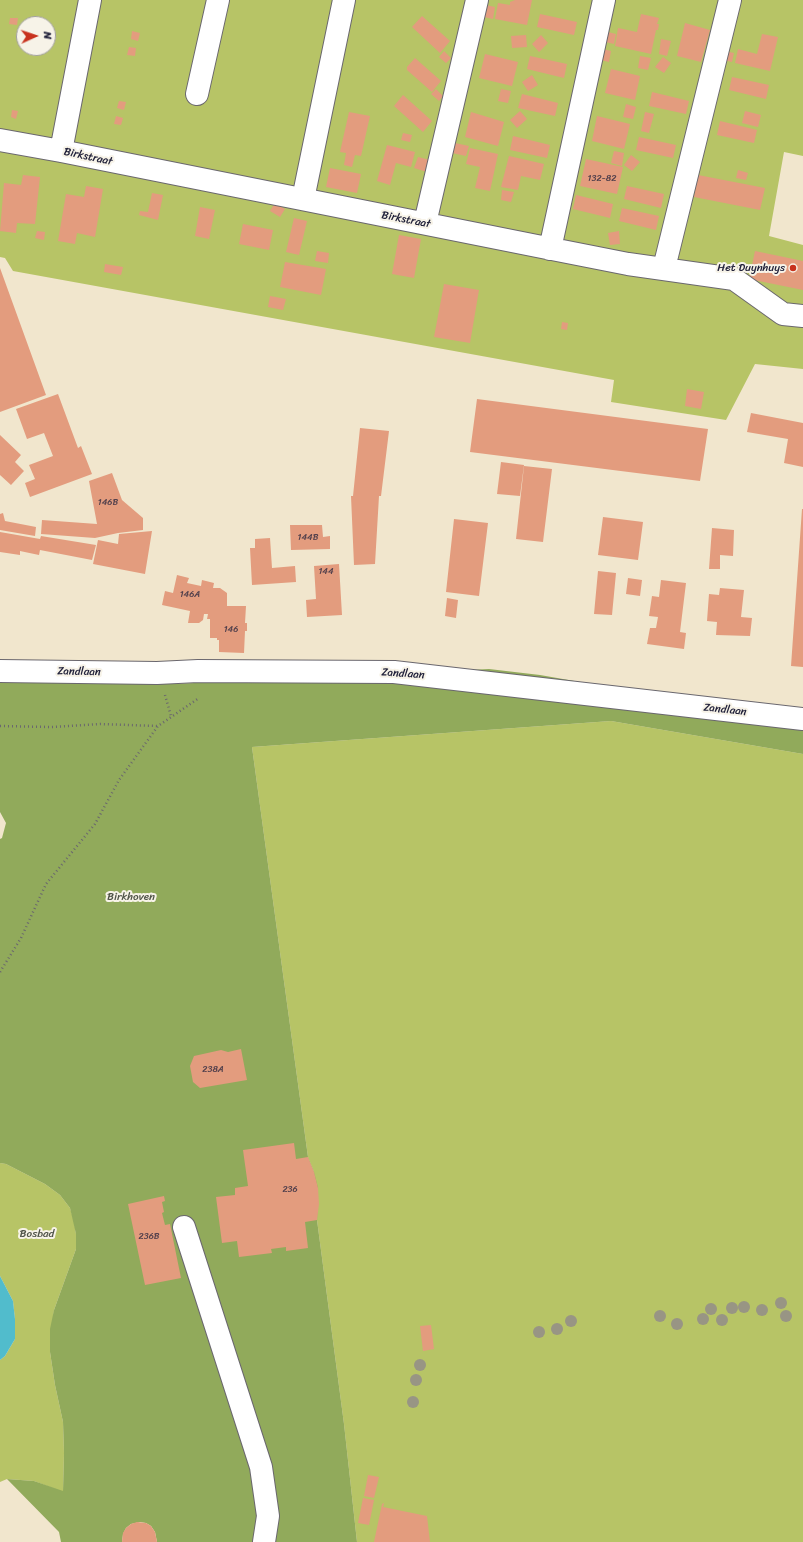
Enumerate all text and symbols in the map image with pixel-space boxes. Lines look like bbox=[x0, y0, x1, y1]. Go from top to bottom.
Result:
north arrow bbox=[16, 16, 56, 56]
text: N bbox=[38, 31, 57, 40]
street label: Birkstraat bbox=[62, 145, 114, 169]
house number: 132-82 bbox=[588, 174, 616, 184]
street label: Birkstraat bbox=[380, 209, 432, 231]
place label: Het Duynhuys bbox=[717, 261, 785, 275]
marker: Het Duynhuys bbox=[788, 263, 798, 273]
house number: 146B bbox=[98, 498, 118, 508]
house number: 144B bbox=[298, 533, 318, 543]
house number: 144 bbox=[318, 567, 334, 577]
house number: 146A bbox=[180, 590, 200, 600]
house number: 146 bbox=[224, 625, 238, 635]
street label: Zandlaan bbox=[57, 665, 101, 679]
street label: Zandlaan bbox=[381, 666, 425, 682]
street label: Zandlaan bbox=[703, 701, 747, 719]
park label: Birkhoven bbox=[107, 890, 155, 904]
house number: 238A bbox=[202, 1065, 224, 1075]
house number: 236 bbox=[282, 1185, 298, 1195]
park label: Bosbad bbox=[20, 1227, 54, 1241]
house number: 236B bbox=[139, 1232, 159, 1242]

